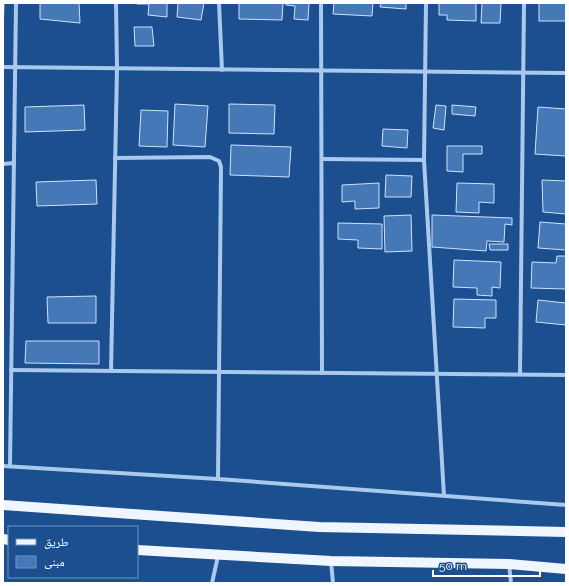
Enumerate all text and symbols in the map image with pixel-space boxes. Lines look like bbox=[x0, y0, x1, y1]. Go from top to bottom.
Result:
legend bbox=[8, 526, 138, 578]
text: طريق bbox=[44, 535, 69, 549]
scale bar bbox=[433, 552, 540, 578]
text: مبنى bbox=[44, 555, 65, 569]
text: 50 m bbox=[439, 559, 467, 573]

